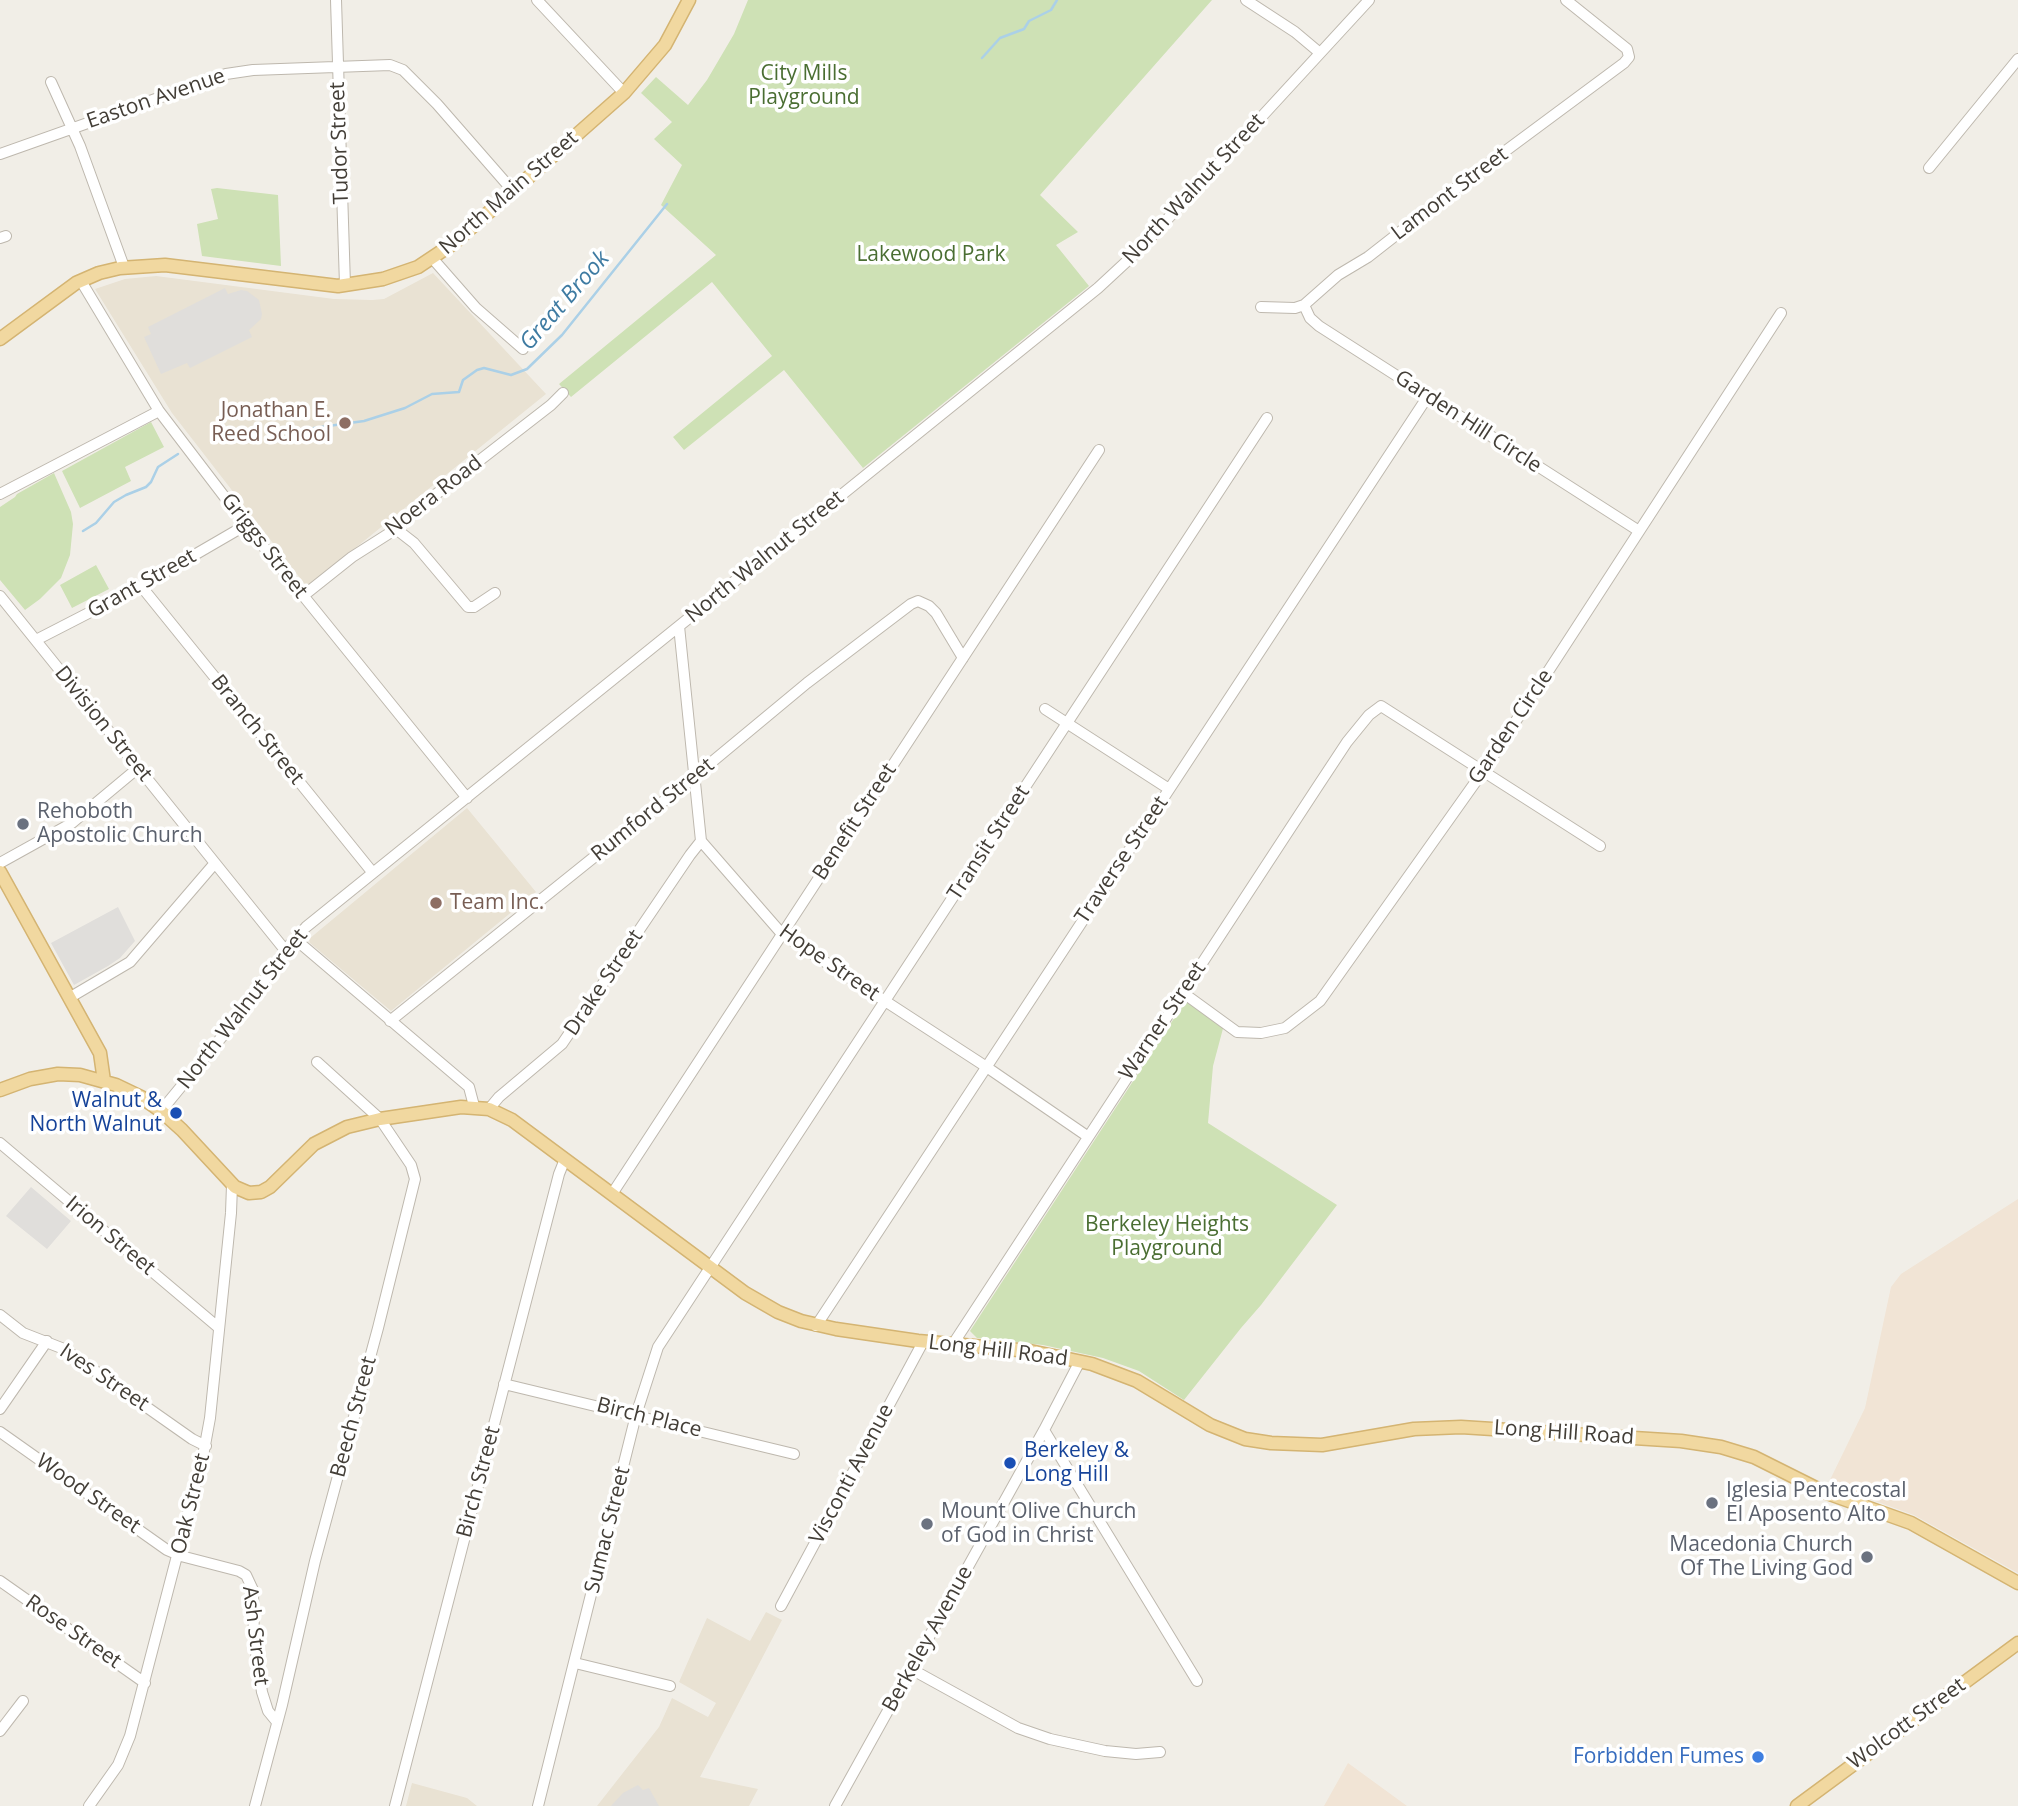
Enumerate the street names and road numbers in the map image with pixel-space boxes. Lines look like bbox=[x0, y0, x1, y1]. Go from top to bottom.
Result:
street label: Easton Avenue bbox=[83, 63, 229, 135]
street label: Tudor Street bbox=[325, 81, 355, 205]
street label: North Walnut Street bbox=[1118, 109, 1270, 269]
street label: North Main Street bbox=[434, 126, 584, 260]
street label: Lamont Street bbox=[1387, 142, 1513, 246]
street label: Garden Hill Circle bbox=[1390, 365, 1546, 479]
street label: Noera Road bbox=[381, 450, 487, 542]
street label: North Walnut Street bbox=[681, 485, 849, 629]
street label: Griggs Street bbox=[215, 489, 313, 603]
street label: Grant Street bbox=[83, 544, 201, 624]
street label: Division Street bbox=[49, 661, 157, 787]
street label: Garden Circle bbox=[1463, 665, 1559, 789]
street label: Branch Street bbox=[205, 670, 309, 790]
street label: Rumford Street bbox=[587, 753, 719, 867]
street label: Benefit Street bbox=[808, 759, 902, 885]
street label: Transit Street bbox=[943, 781, 1035, 905]
street label: Traverse Street bbox=[1070, 791, 1174, 929]
street label: Hope Street bbox=[774, 919, 884, 1007]
street label: North Walnut Street bbox=[173, 924, 313, 1094]
street label: Drake Street bbox=[559, 925, 649, 1041]
street label: Warner Street bbox=[1114, 957, 1212, 1085]
street label: Irion Street bbox=[60, 1191, 160, 1281]
street label: Long Hill Road bbox=[927, 1330, 1069, 1372]
street label: Ives Street bbox=[55, 1339, 153, 1417]
street label: Beech Street bbox=[326, 1354, 382, 1480]
street label: Birch Place bbox=[594, 1393, 704, 1443]
street label: Visconti Avenue bbox=[805, 1400, 899, 1548]
street label: Long Hill Road bbox=[1493, 1416, 1635, 1450]
street label: Birch Street bbox=[452, 1423, 506, 1541]
street label: Wood Street bbox=[31, 1449, 145, 1539]
street label: Oak Street bbox=[166, 1451, 216, 1557]
street label: Sumac Street bbox=[580, 1464, 636, 1596]
street label: Berkeley Avenue bbox=[877, 1562, 979, 1716]
street label: Ash Street bbox=[236, 1585, 274, 1687]
street label: Rose Street bbox=[20, 1590, 126, 1674]
street label: Wolcott Street bbox=[1843, 1673, 1971, 1775]

